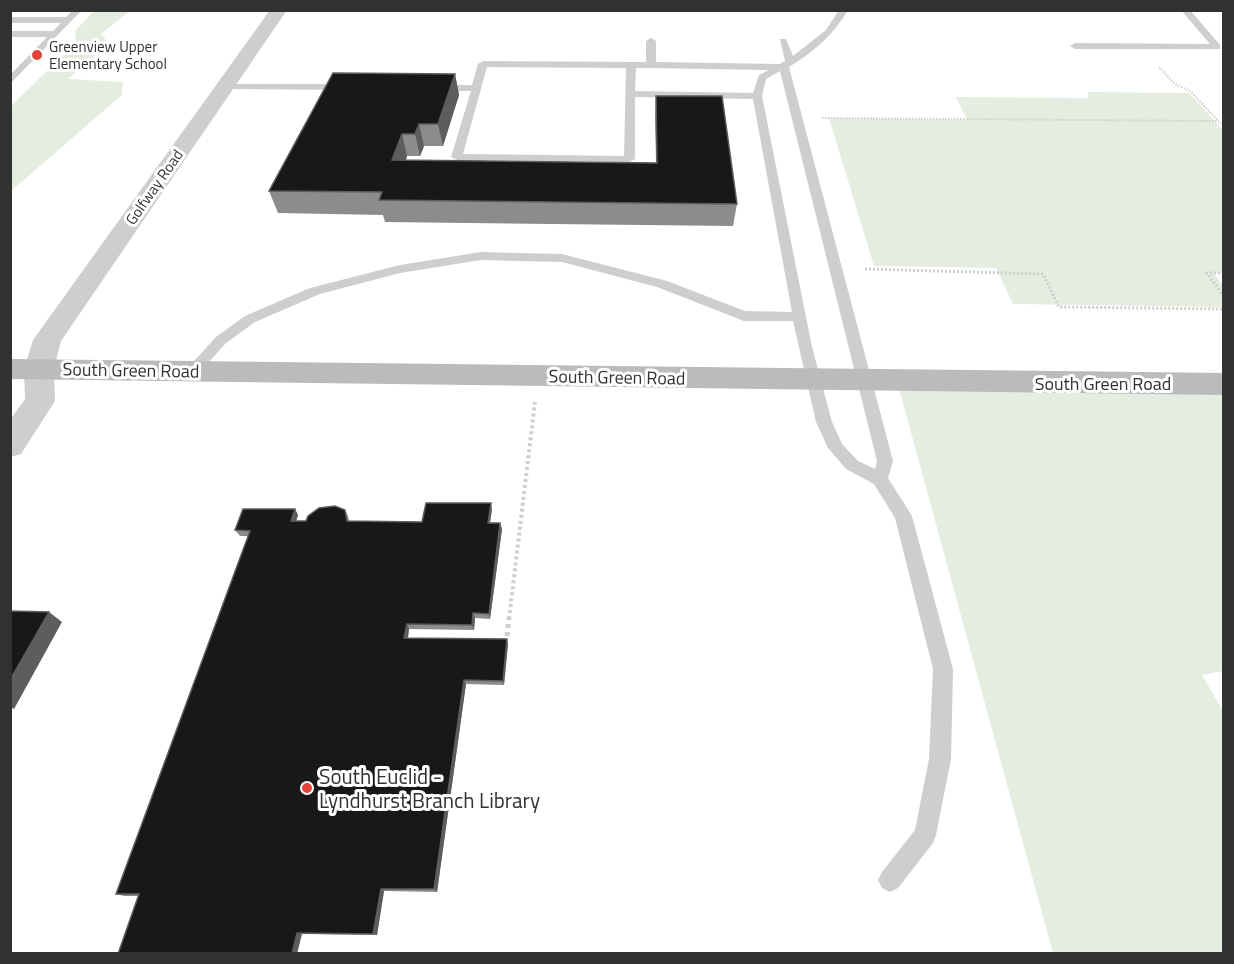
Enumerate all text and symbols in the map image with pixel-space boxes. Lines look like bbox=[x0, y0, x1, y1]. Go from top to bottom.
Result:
place label: Greenview Upper Elementary School bbox=[49, 35, 167, 75]
marker: Greenview Upper Elementary School bbox=[30, 48, 44, 62]
street label: Golfway Road bbox=[120, 145, 188, 229]
street label: South Green Road bbox=[62, 355, 200, 385]
street label: South Green Road bbox=[548, 362, 686, 392]
street label: South Green Road bbox=[1035, 370, 1171, 397]
place label: South Euclid - Lyndhurst Branch Library bbox=[319, 760, 540, 816]
marker: South Euclid - Lyndhurst Branch Library bbox=[300, 781, 314, 795]

